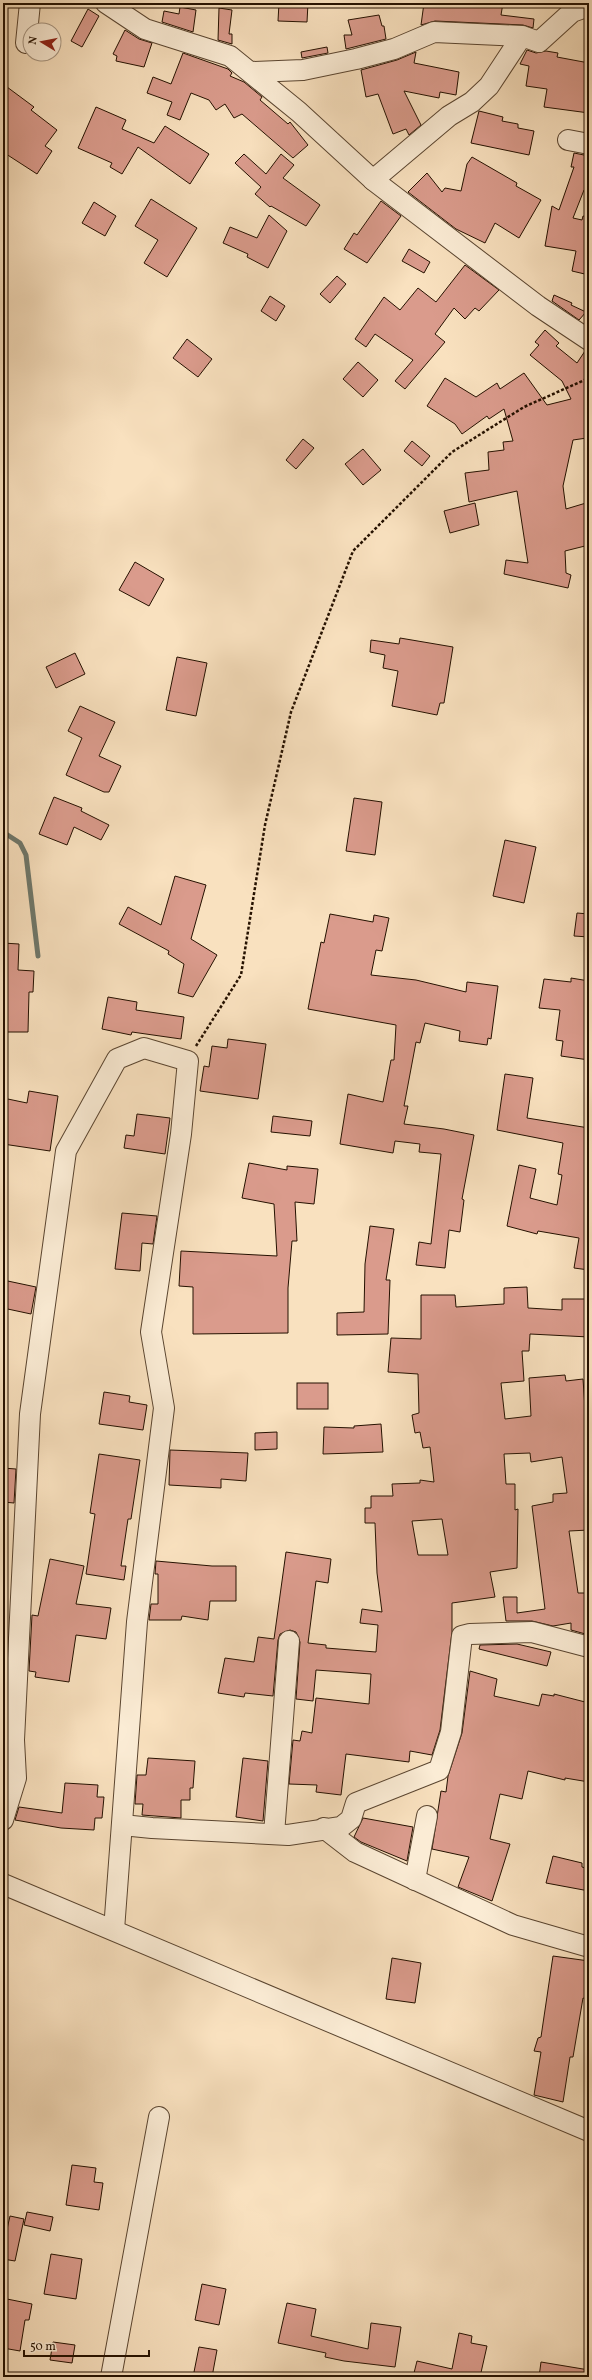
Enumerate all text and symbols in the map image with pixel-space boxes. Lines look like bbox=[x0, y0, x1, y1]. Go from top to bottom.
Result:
north arrow bbox=[22, 22, 62, 62]
text: N bbox=[26, 35, 42, 46]
scale bar bbox=[24, 2332, 149, 2358]
text: 50 m bbox=[30, 2339, 56, 2355]

